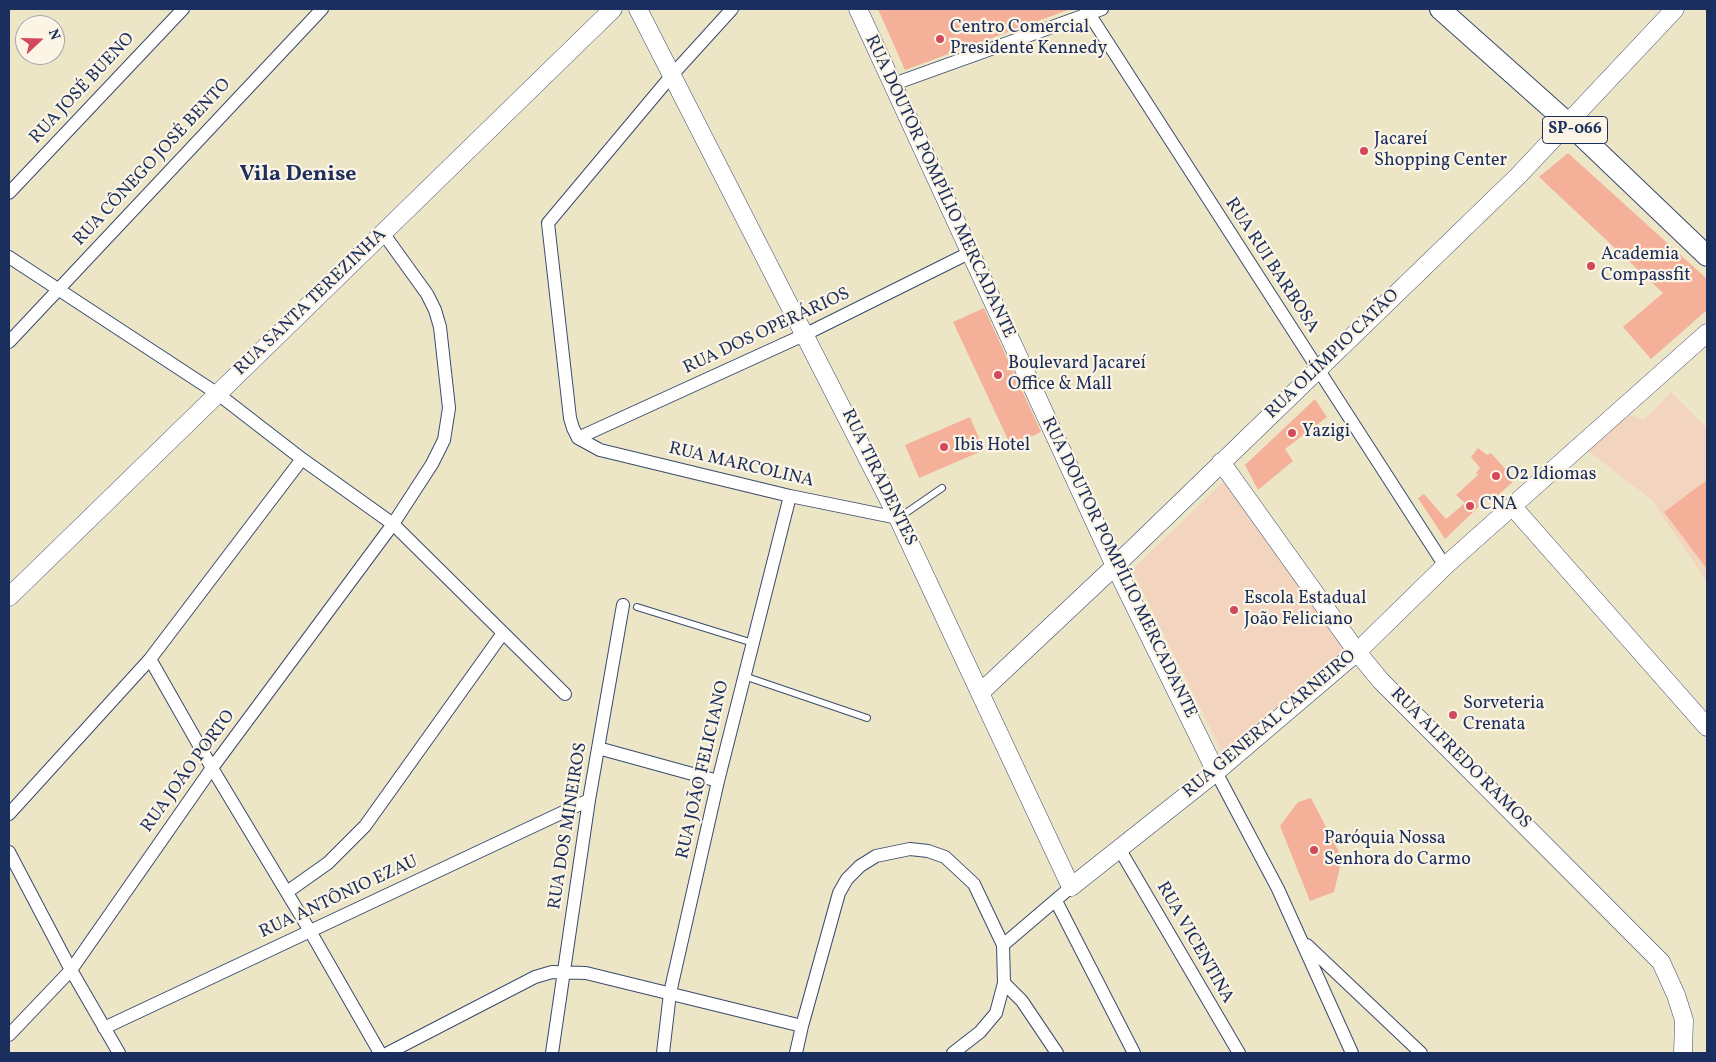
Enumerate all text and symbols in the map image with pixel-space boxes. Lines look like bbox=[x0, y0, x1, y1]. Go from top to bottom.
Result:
north arrow bbox=[15, 15, 65, 65]
place label: Centro Comercial Presidente Kennedy bbox=[950, 18, 1107, 60]
street label: RUA JOSÉ BUENO bbox=[26, 29, 140, 149]
street label: RUA DOUTOR POMPÍLIO MERCADANTE bbox=[859, 32, 1019, 342]
marker: Centro Comercial Presidente Kennedy bbox=[934, 33, 946, 45]
street label: RUA CÔNEGO JOSÉ BENTO bbox=[70, 75, 236, 251]
road number: SP-066 bbox=[1542, 116, 1608, 144]
place label: Jacareí Shopping Center bbox=[1374, 130, 1507, 172]
marker: Jacareí Shopping Center bbox=[1358, 145, 1370, 157]
district label: Vila Denise bbox=[239, 163, 357, 189]
street label: RUA RUI BARBOSA bbox=[1219, 194, 1323, 338]
street label: RUA SANTA TEREZINHA bbox=[231, 225, 391, 381]
place label: Academia Compassfit bbox=[1601, 245, 1691, 288]
marker: Academia Compassfit bbox=[1585, 260, 1597, 272]
street label: RUA DOS OPERÁRIOS bbox=[680, 284, 854, 380]
street label: RUA OLÍMPIO CATÃO bbox=[1262, 286, 1404, 424]
place label: Boulevard Jacareí Office & Mall bbox=[1008, 354, 1146, 396]
marker: Boulevard Jacareí Office & Mall bbox=[992, 369, 1004, 381]
street label: RUA TIRADENTES bbox=[836, 406, 920, 550]
street label: RUA DOUTOR POMPÍLIO MERCADANTE bbox=[1036, 414, 1200, 722]
place label: Yazigi bbox=[1302, 422, 1350, 444]
marker: Yazigi bbox=[1286, 427, 1298, 439]
place label: Ibis Hotel bbox=[954, 436, 1030, 458]
street label: RUA MARCOLINA bbox=[666, 439, 816, 493]
marker: Ibis Hotel bbox=[938, 441, 950, 453]
place label: O2 Idiomas bbox=[1506, 465, 1597, 487]
marker: O2 Idiomas bbox=[1490, 470, 1502, 482]
place label: CNA bbox=[1480, 495, 1517, 517]
marker: CNA bbox=[1464, 500, 1476, 512]
place label: Escola Estadual João Feliciano bbox=[1244, 589, 1366, 632]
marker: Escola Estadual João Feliciano bbox=[1228, 604, 1240, 616]
street label: RUA GENERAL CARNEIRO bbox=[1179, 646, 1361, 804]
street label: RUA JOÃO FELICIANO bbox=[673, 679, 735, 861]
street label: RUA ALFREDO RAMOS bbox=[1385, 684, 1535, 834]
place label: Sorveteria Crenata bbox=[1463, 694, 1545, 736]
street label: RUA JOÃO PORTO bbox=[137, 707, 241, 837]
marker: Sorveteria Crenata bbox=[1447, 709, 1459, 721]
street label: RUA DOS MINEIROS bbox=[545, 741, 593, 911]
place label: Paróquia Nossa Senhora do Carmo bbox=[1324, 829, 1471, 872]
marker: Paróquia Nossa Senhora do Carmo bbox=[1308, 844, 1320, 856]
street label: RUA ANTÔNIO EZAU bbox=[256, 852, 422, 944]
street label: RUA VICENTINA bbox=[1150, 878, 1238, 1008]

